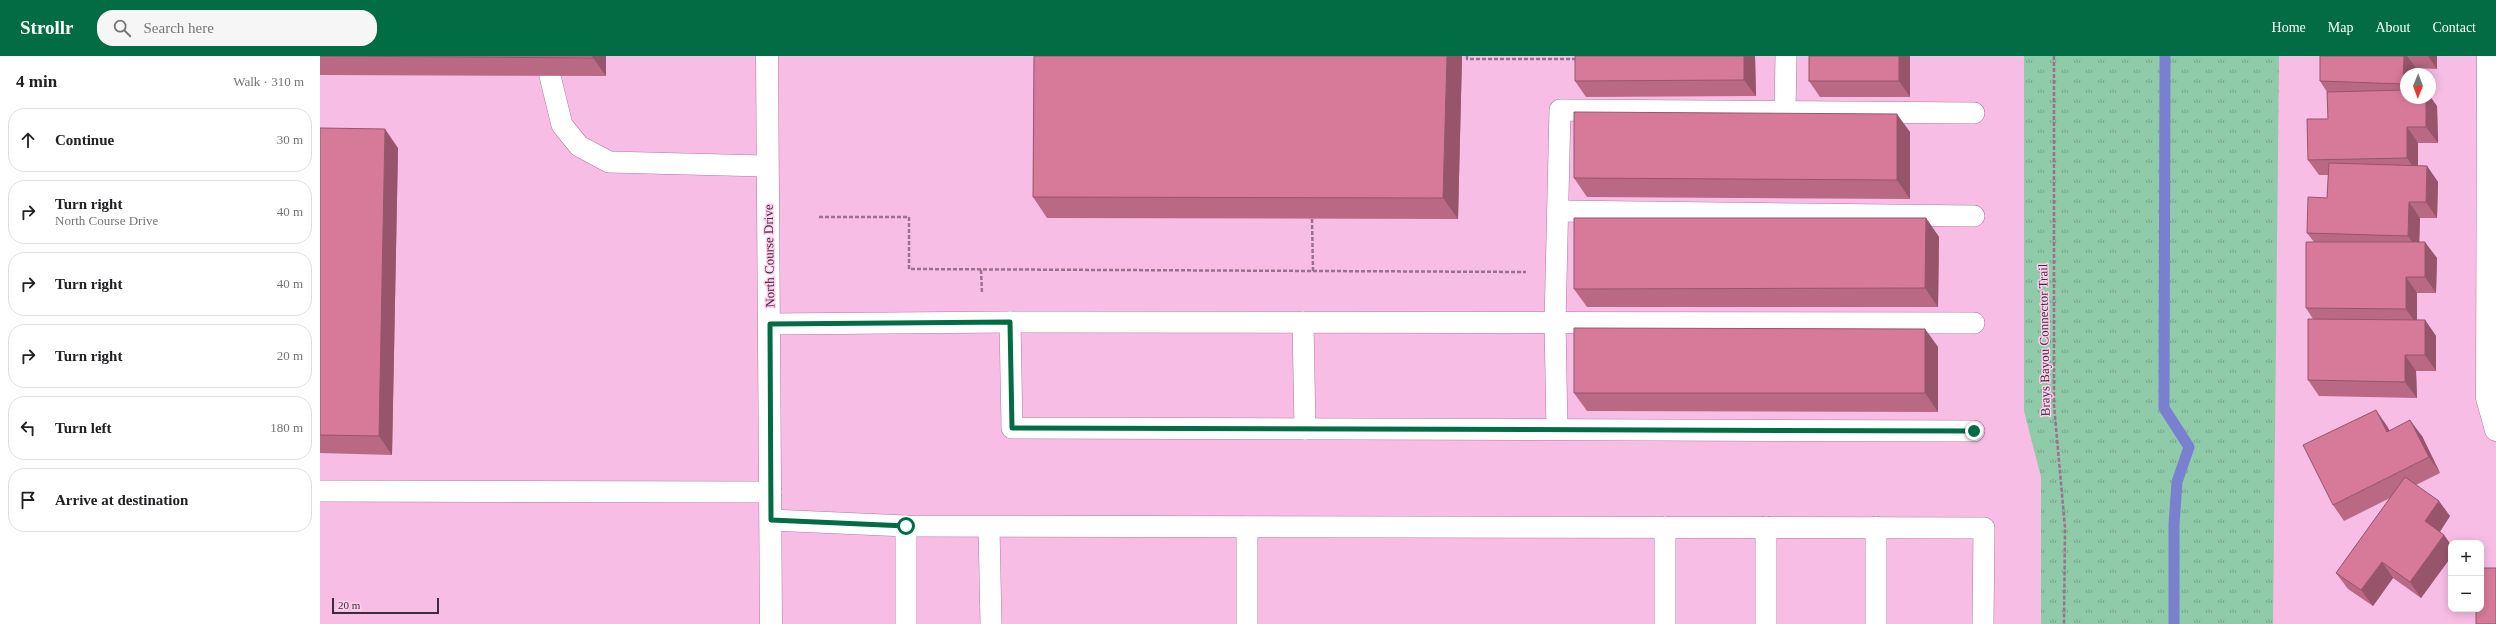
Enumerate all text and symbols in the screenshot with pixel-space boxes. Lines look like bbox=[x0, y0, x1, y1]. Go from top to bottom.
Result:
search box bbox=[97, 10, 377, 46]
text: Strollr bbox=[20, 17, 73, 38]
icon: search bbox=[111, 17, 133, 39]
text: Search here bbox=[143, 20, 214, 36]
text: Home bbox=[2272, 20, 2306, 35]
text: Map bbox=[2328, 20, 2353, 35]
text: About bbox=[2375, 20, 2410, 35]
text: Contact bbox=[2432, 20, 2476, 35]
north arrow bbox=[2400, 68, 2436, 104]
text: 4 min bbox=[16, 72, 57, 91]
text: Walk · 310 m bbox=[233, 74, 304, 89]
icon: ahead bbox=[17, 129, 39, 151]
text: Continue bbox=[55, 132, 114, 148]
text: 30 m bbox=[277, 132, 303, 147]
text: Turn right bbox=[55, 196, 122, 212]
icon: right bbox=[17, 201, 39, 223]
text: 40 m bbox=[277, 204, 303, 219]
street label: North Course Drive bbox=[761, 204, 777, 308]
text: North Course Drive bbox=[55, 213, 158, 228]
street label: Brays Bayou Connector Trail bbox=[2035, 263, 2053, 416]
icon: right bbox=[17, 273, 39, 295]
text: Turn right bbox=[55, 276, 122, 292]
text: 40 m bbox=[277, 276, 303, 291]
icon: right bbox=[17, 345, 39, 367]
text: Turn right bbox=[55, 348, 122, 364]
text: 20 m bbox=[277, 348, 303, 363]
icon: left bbox=[17, 417, 39, 439]
text: Turn left bbox=[55, 420, 112, 436]
text: 180 m bbox=[270, 420, 303, 435]
route end bbox=[1965, 422, 1983, 440]
icon: arrive bbox=[17, 489, 39, 511]
text: Arrive at destination bbox=[55, 492, 188, 508]
route start bbox=[897, 517, 915, 535]
map controls bbox=[2448, 540, 2484, 612]
button: + bbox=[2448, 540, 2484, 576]
button: − bbox=[2448, 576, 2484, 612]
scale bar bbox=[332, 596, 439, 615]
text: 20 m bbox=[338, 599, 360, 611]

